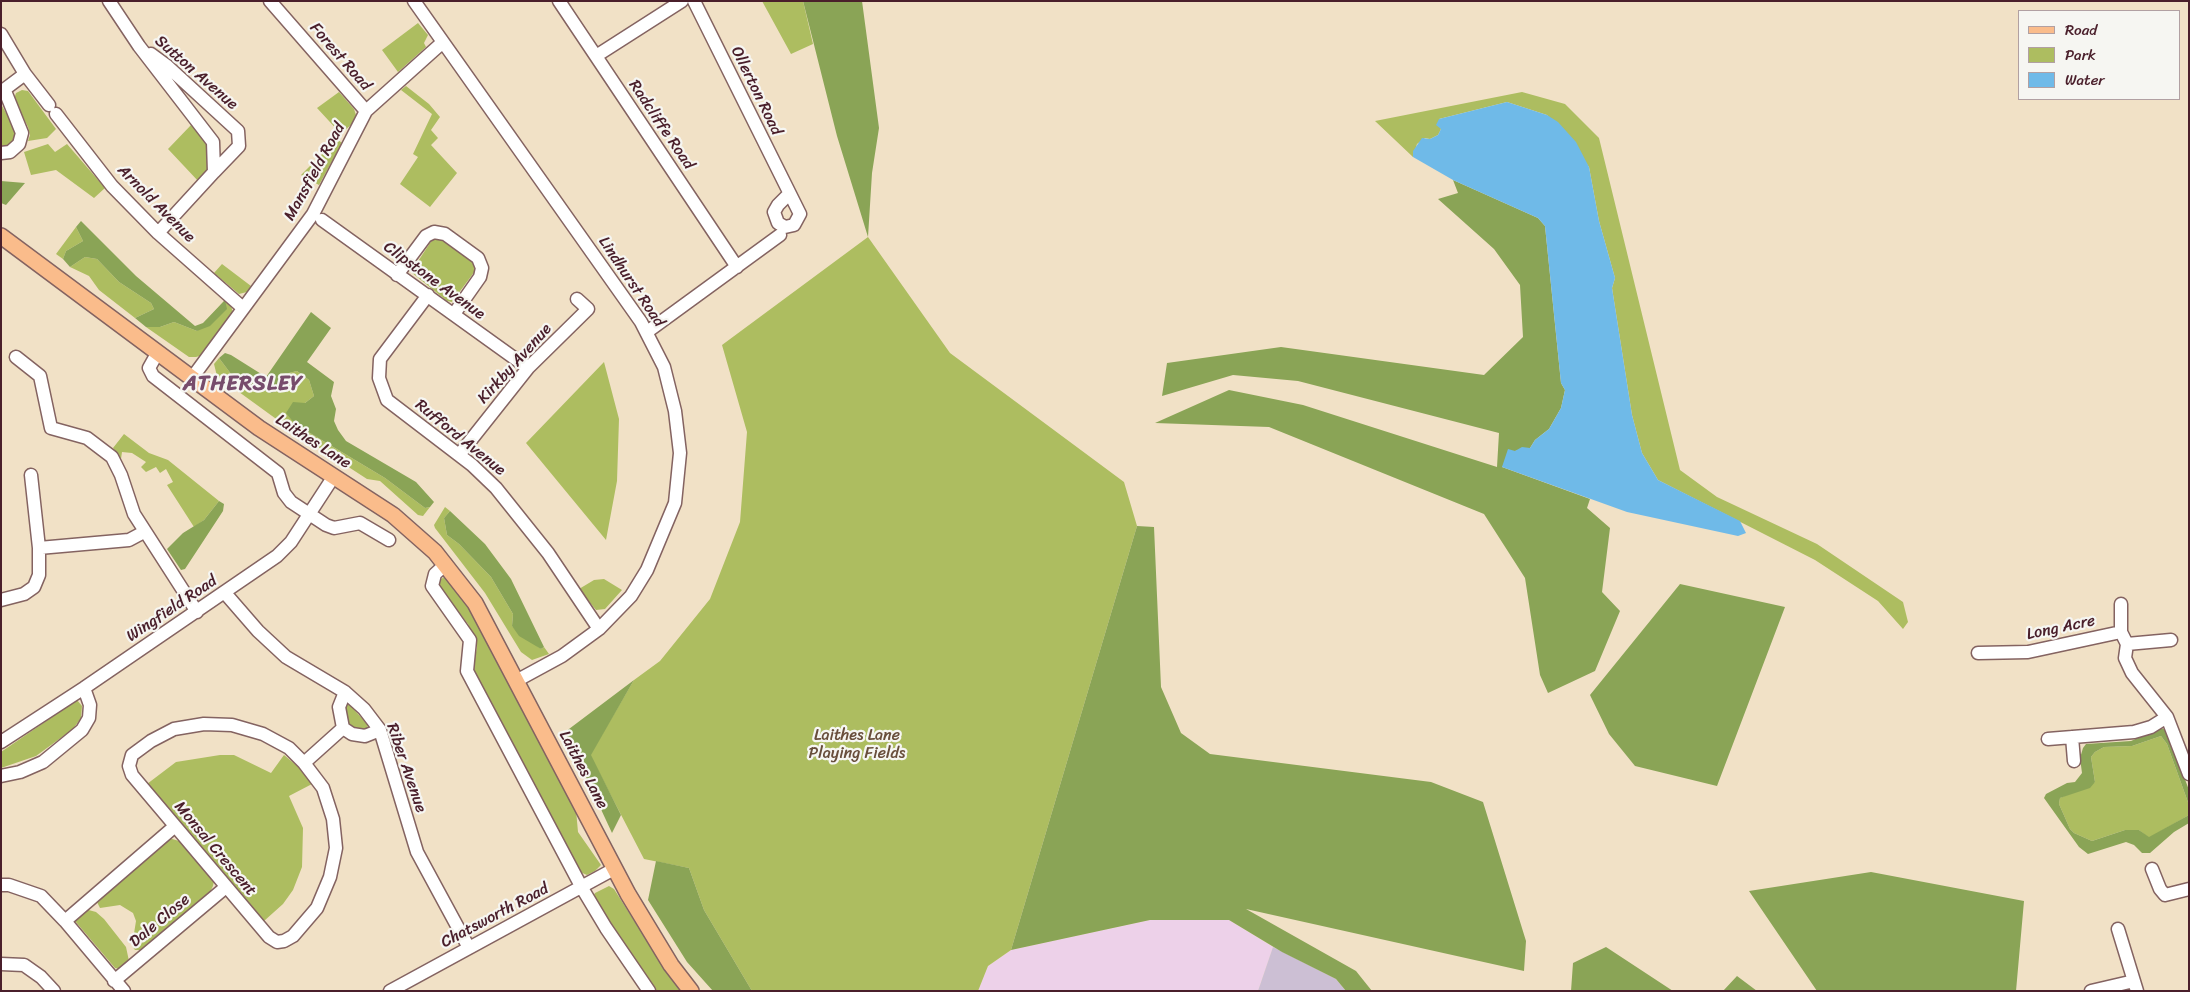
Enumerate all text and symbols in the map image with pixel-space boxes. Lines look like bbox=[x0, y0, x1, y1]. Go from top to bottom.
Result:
legend bbox=[2018, 10, 2180, 100]
text: Road bbox=[2065, 17, 2097, 43]
street label: Forest Road bbox=[305, 19, 375, 95]
street label: Sutton Avenue bbox=[151, 32, 241, 114]
text: Park bbox=[2065, 42, 2096, 68]
street label: Ollerton Road bbox=[726, 43, 786, 139]
text: Water bbox=[2065, 67, 2105, 93]
street label: Radcliffe Road bbox=[624, 77, 698, 173]
street label: Mansfield Road bbox=[280, 120, 350, 224]
street label: Arnold Avenue bbox=[113, 161, 199, 247]
street label: Lindhurst Road bbox=[594, 233, 668, 331]
street label: Clipstone Avenue bbox=[380, 238, 488, 324]
street label: Kirkby Avenue bbox=[474, 320, 556, 408]
district label: ATHERSLEY bbox=[182, 372, 304, 398]
street label: Rufford Avenue bbox=[411, 396, 509, 480]
street label: Laithes Lane bbox=[272, 411, 354, 473]
street label: Wingfield Road bbox=[123, 572, 221, 646]
street label: Long Acre bbox=[2025, 611, 2097, 645]
street label: Riber Avenue bbox=[382, 721, 430, 815]
park label: Laithes Lane Playing Fields bbox=[809, 726, 905, 764]
street label: Laithes Lane bbox=[554, 728, 612, 812]
street label: Monsal Crescent bbox=[170, 798, 260, 900]
street label: Chatsworth Road bbox=[438, 880, 552, 952]
street label: Dale Close bbox=[126, 890, 194, 952]

